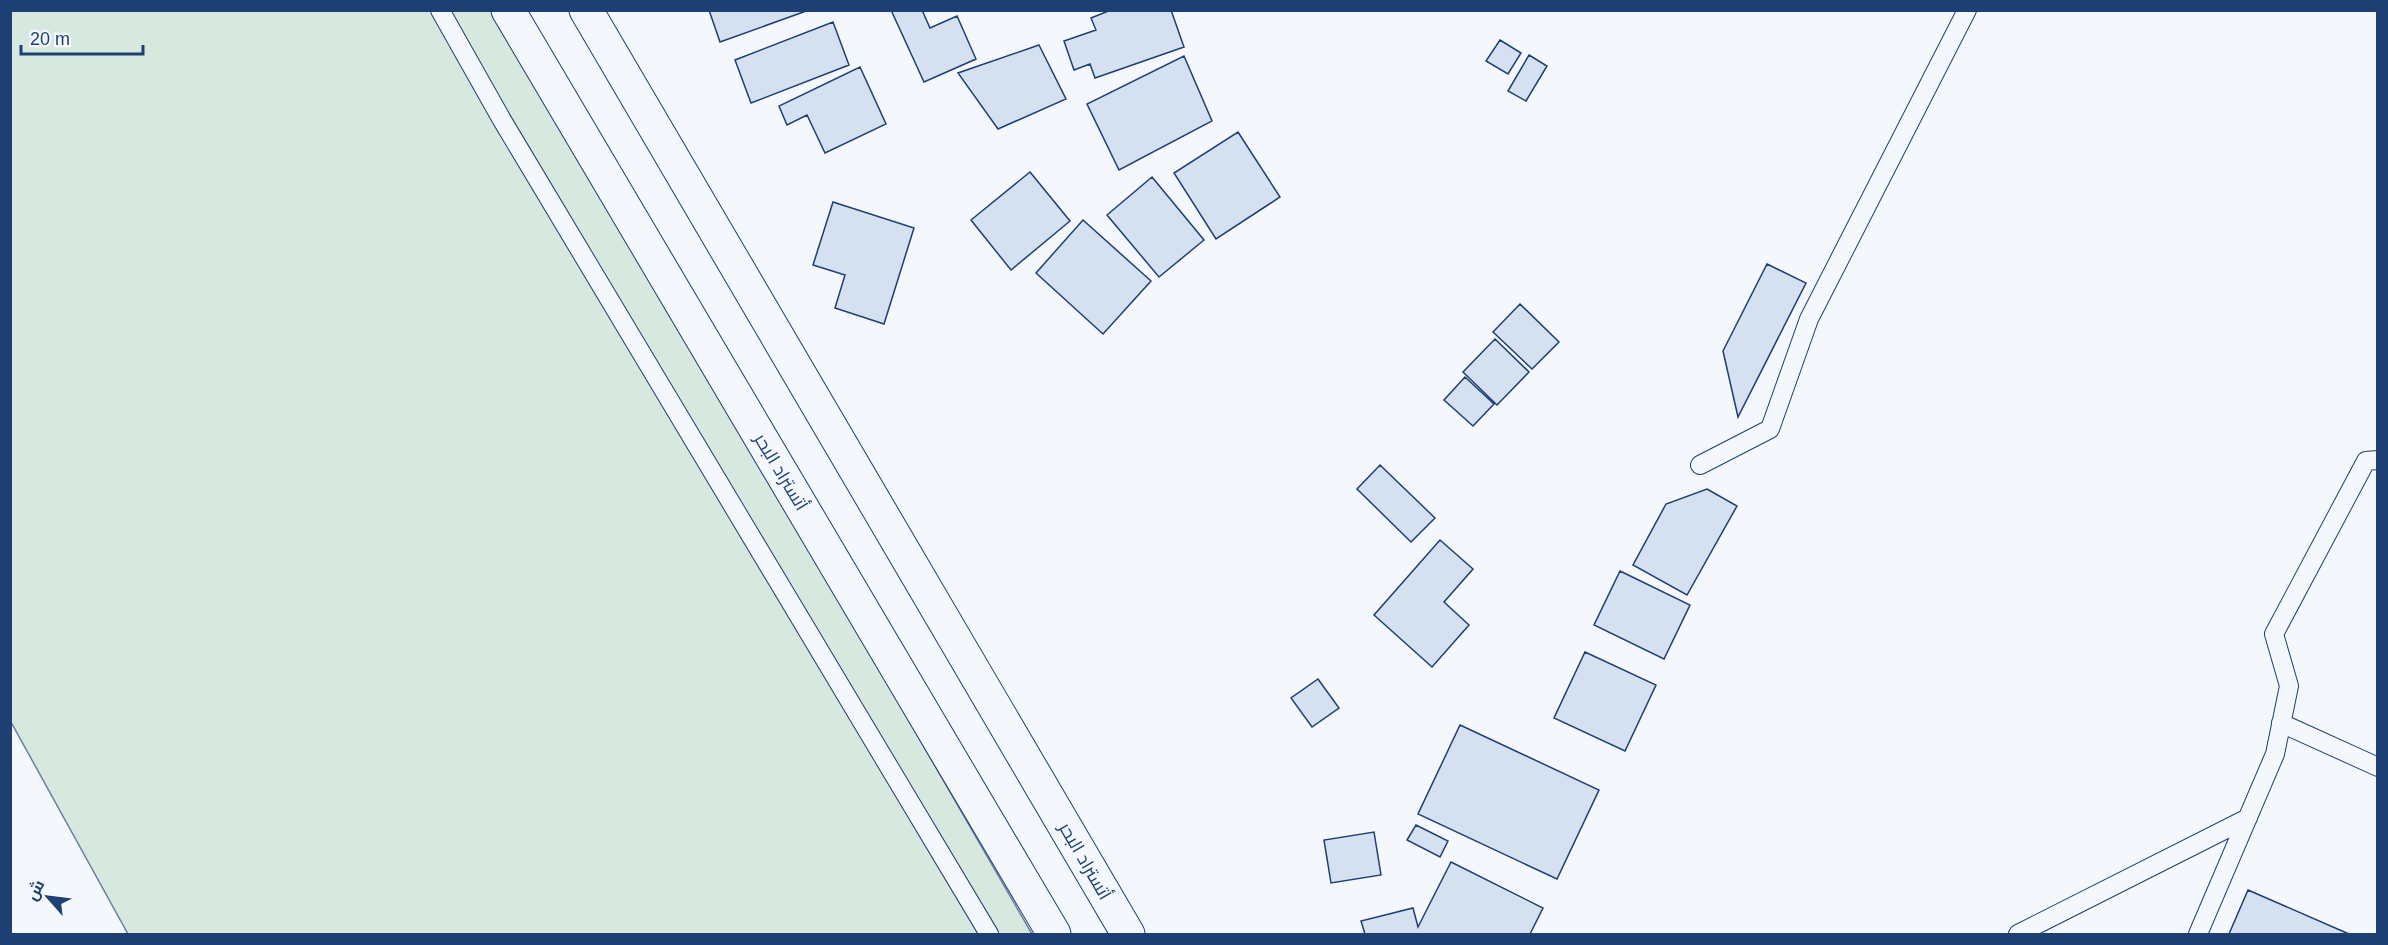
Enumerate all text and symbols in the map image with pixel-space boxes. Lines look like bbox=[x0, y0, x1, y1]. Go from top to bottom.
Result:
scale bar bbox=[21, 18, 142, 56]
text: 20 m bbox=[30, 29, 70, 49]
street label: أتستراد البحر bbox=[749, 429, 813, 515]
street label: أتستراد البحر bbox=[1054, 818, 1116, 904]
north arrow bbox=[18, 867, 78, 927]
text: ش bbox=[23, 877, 48, 904]

